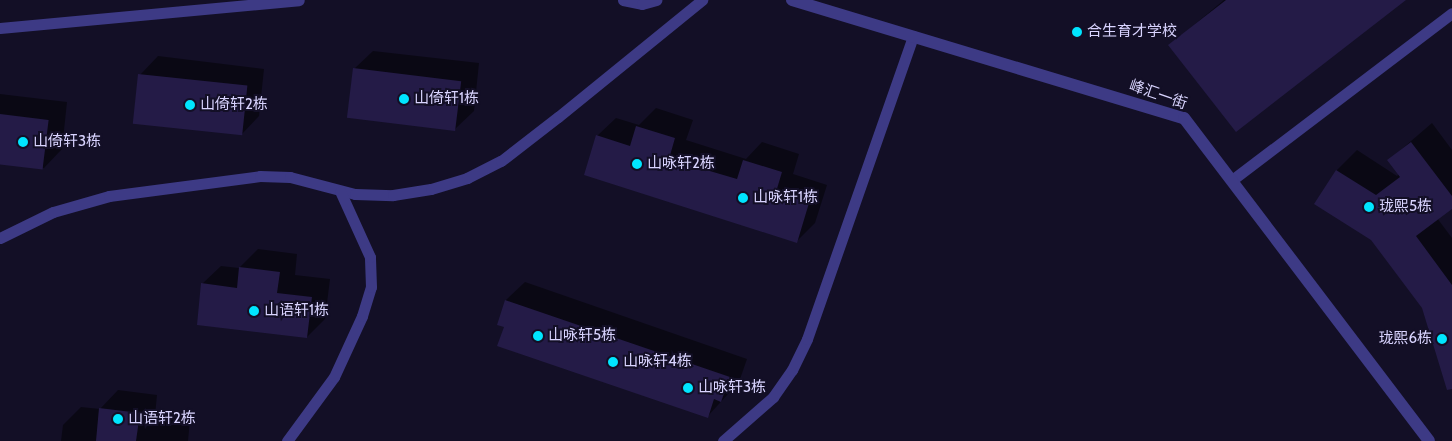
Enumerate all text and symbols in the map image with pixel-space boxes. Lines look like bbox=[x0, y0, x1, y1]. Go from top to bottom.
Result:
place label: 合生育才学校 bbox=[1087, 23, 1177, 41]
marker: 合生育才学校 bbox=[1071, 26, 1083, 38]
street label: 峰汇一街 bbox=[1127, 77, 1189, 113]
place label: 山倚轩1栋 bbox=[414, 90, 479, 108]
marker: 山倚轩1栋 bbox=[398, 93, 410, 105]
place label: 山倚轩2栋 bbox=[200, 96, 268, 114]
marker: 山倚轩2栋 bbox=[184, 99, 196, 111]
place label: 山倚轩3栋 bbox=[33, 133, 101, 151]
marker: 山倚轩3栋 bbox=[17, 136, 29, 148]
place label: 山咏轩2栋 bbox=[647, 155, 715, 173]
marker: 山咏轩2栋 bbox=[631, 158, 643, 170]
place label: 山咏轩1栋 bbox=[753, 189, 818, 207]
marker: 山咏轩1栋 bbox=[737, 192, 749, 204]
place label: 珑熙5栋 bbox=[1379, 198, 1432, 216]
marker: 珑熙5栋 bbox=[1363, 201, 1375, 213]
place label: 山语轩1栋 bbox=[264, 302, 329, 320]
marker: 山语轩1栋 bbox=[248, 305, 260, 317]
place label: 山咏轩5栋 bbox=[548, 327, 616, 345]
marker: 山咏轩5栋 bbox=[532, 330, 544, 342]
place label: 珑熙6栋 bbox=[1378, 330, 1432, 348]
marker: 珑熙6栋 bbox=[1436, 333, 1448, 345]
place label: 山咏轩4栋 bbox=[623, 353, 692, 371]
marker: 山咏轩4栋 bbox=[607, 356, 619, 368]
place label: 山咏轩3栋 bbox=[698, 379, 766, 397]
marker: 山咏轩3栋 bbox=[682, 382, 694, 394]
place label: 山语轩2栋 bbox=[128, 410, 196, 428]
marker: 山语轩2栋 bbox=[112, 413, 124, 425]

